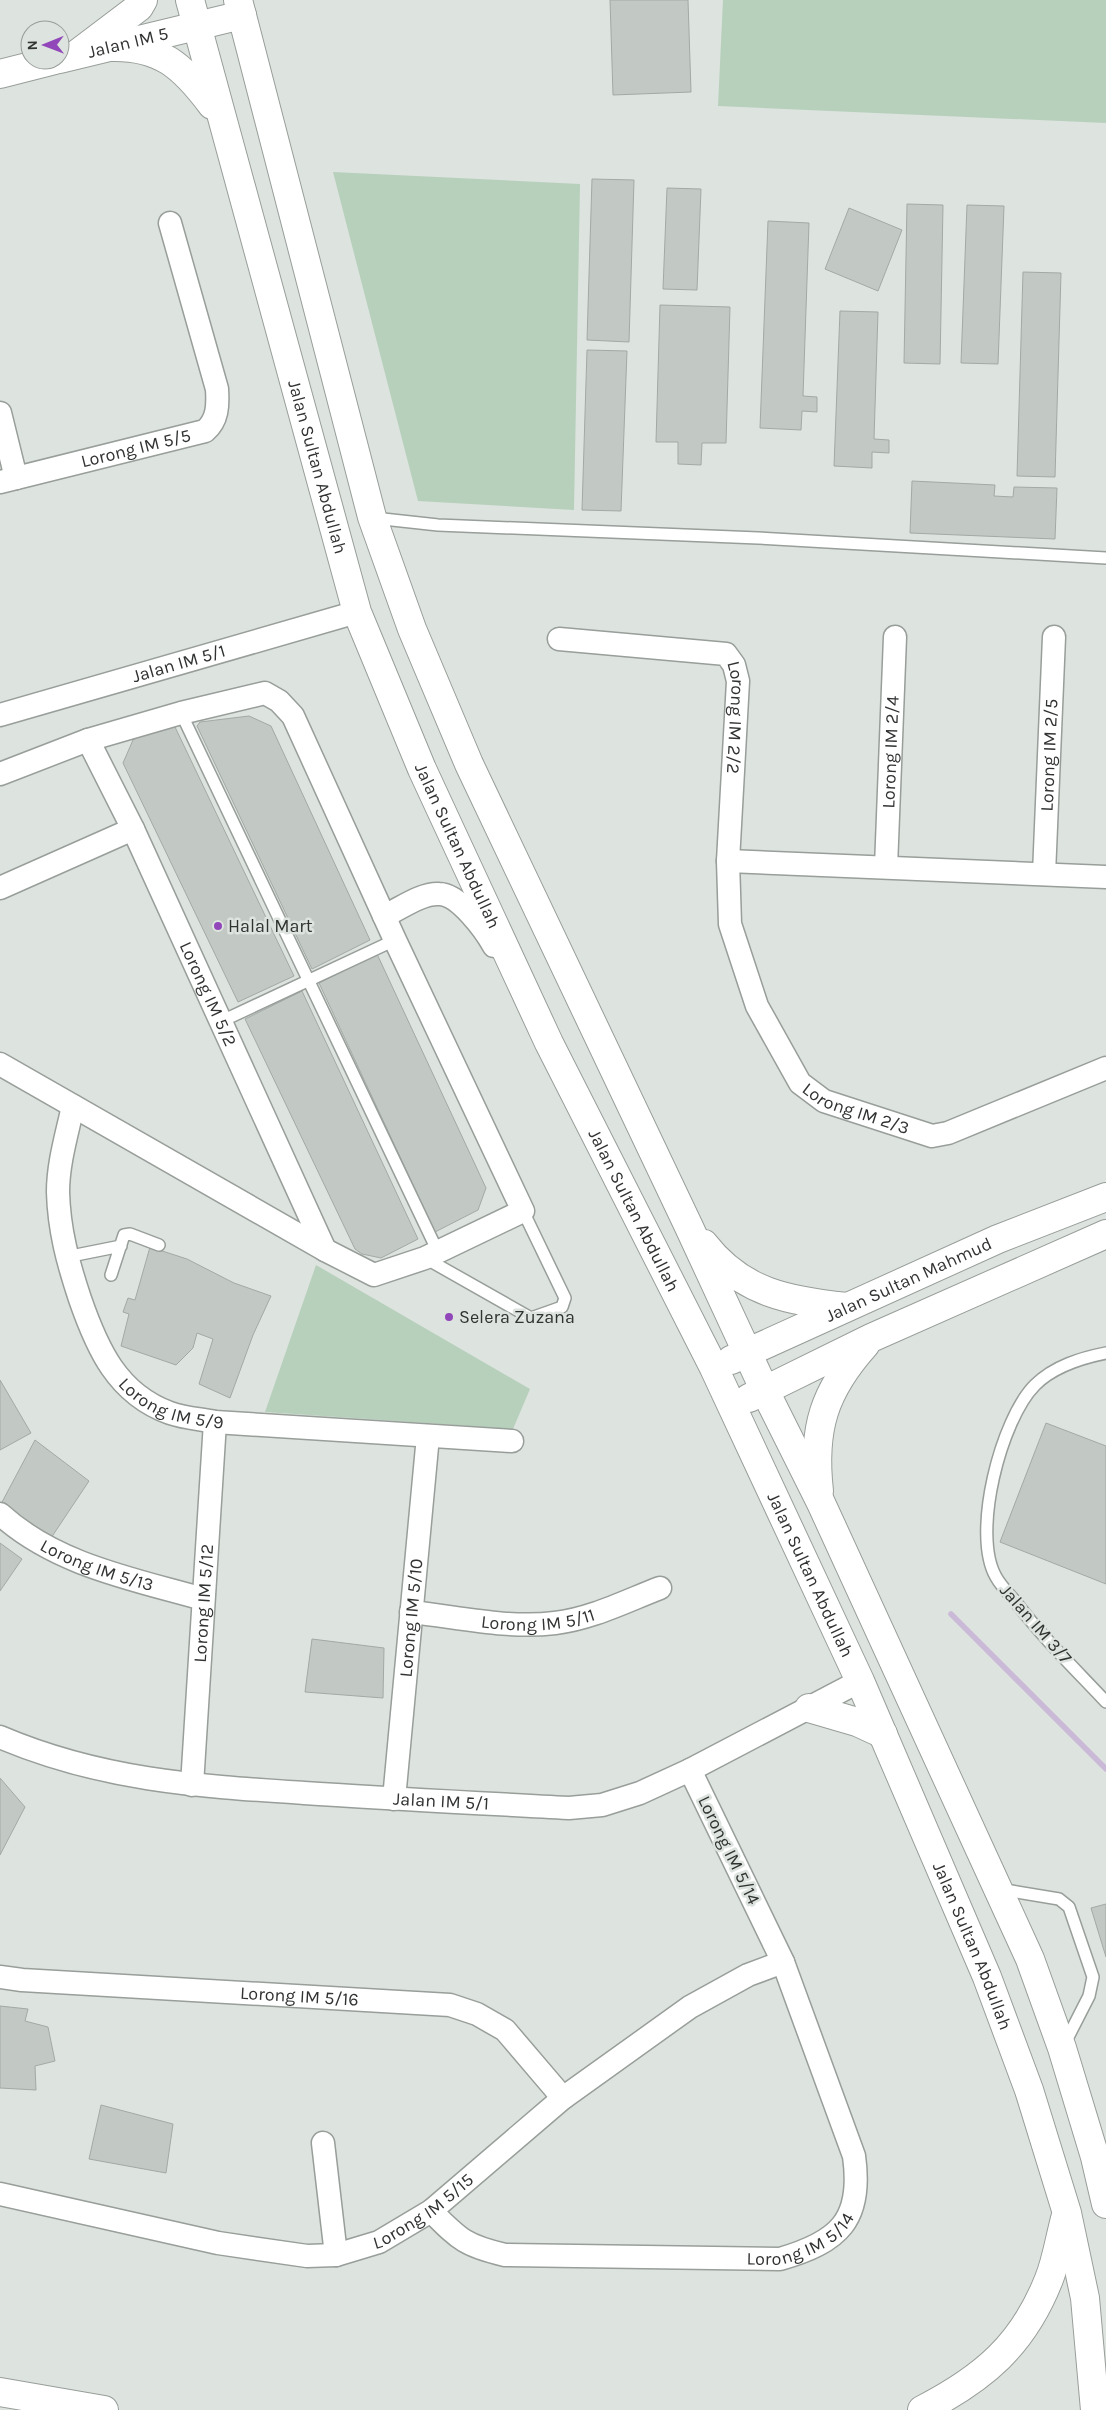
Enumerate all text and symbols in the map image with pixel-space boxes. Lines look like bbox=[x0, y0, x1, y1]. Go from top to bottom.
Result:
north arrow bbox=[20, 20, 70, 70]
street label: Jalan IM 5 bbox=[86, 22, 171, 63]
text: N bbox=[24, 40, 41, 50]
street label: Jalan Sultan Abdullah bbox=[283, 377, 352, 556]
street label: Lorong IM 5/5 bbox=[79, 424, 193, 472]
street label: Jalan IM 5/1 bbox=[130, 640, 228, 687]
street label: Lorong IM 2/2 bbox=[722, 659, 749, 774]
street label: Lorong IM 2/4 bbox=[877, 695, 904, 809]
street label: Lorong IM 2/5 bbox=[1036, 698, 1062, 812]
street label: Jalan Sultan Abdullah bbox=[410, 760, 505, 932]
place label: Halal Mart bbox=[228, 915, 313, 937]
marker: Halal Mart bbox=[212, 920, 224, 932]
street label: Lorong IM 5/2 bbox=[175, 938, 242, 1050]
street label: Lorong IM 2/3 bbox=[798, 1078, 912, 1139]
street label: Jalan Sultan Abdullah bbox=[584, 1125, 684, 1295]
street label: Jalan Sultan Mahmud bbox=[822, 1232, 995, 1327]
place label: Selera Zuzana bbox=[459, 1306, 575, 1328]
marker: Selera Zuzana bbox=[443, 1311, 455, 1323]
street label: Lorong IM 5/9 bbox=[114, 1373, 224, 1434]
street label: Jalan Sultan Abdullah bbox=[763, 1489, 858, 1661]
street label: Lorong IM 5/13 bbox=[36, 1534, 156, 1596]
street label: Lorong IM 5/12 bbox=[189, 1543, 218, 1663]
street label: Lorong IM 5/10 bbox=[394, 1557, 427, 1678]
street label: Jalan IM 3/7 bbox=[995, 1580, 1077, 1669]
street label: Lorong IM 5/11 bbox=[480, 1603, 598, 1636]
street label: Jalan IM 5/1 bbox=[392, 1788, 489, 1815]
street label: Lorong IM 5/14 bbox=[693, 1792, 765, 1908]
street label: Jalan Sultan Abdullah bbox=[928, 1859, 1017, 2033]
street label: Lorong IM 5/16 bbox=[239, 1982, 359, 2011]
street label: Lorong IM 5/15 bbox=[370, 2169, 478, 2254]
street label: Lorong IM 5/14 bbox=[747, 2209, 859, 2270]

